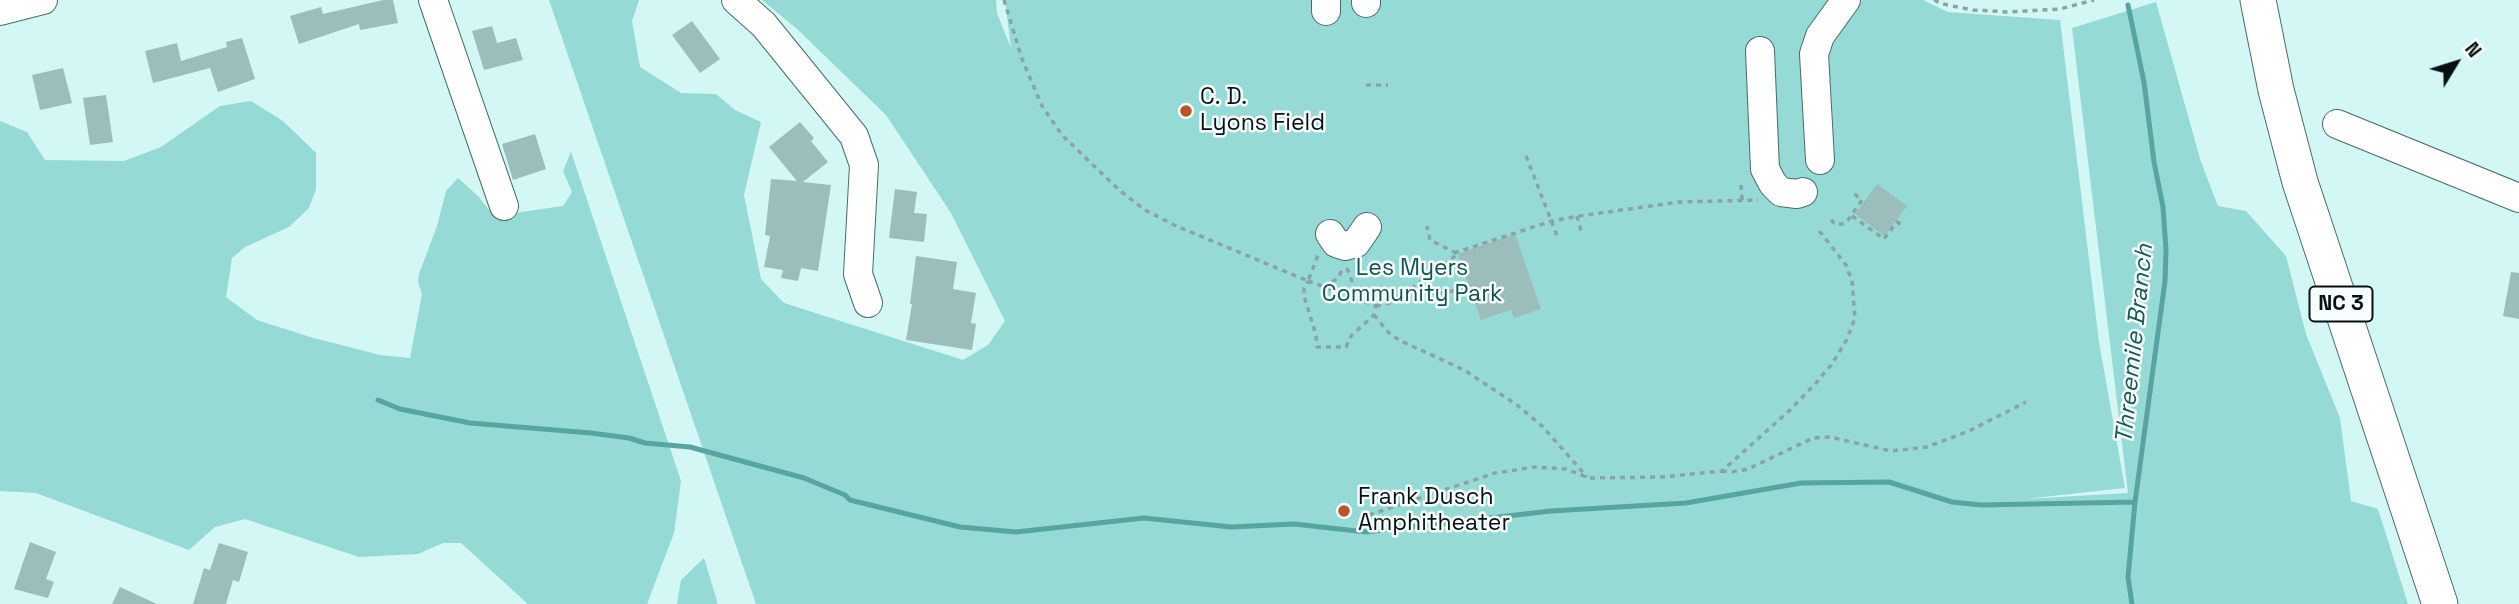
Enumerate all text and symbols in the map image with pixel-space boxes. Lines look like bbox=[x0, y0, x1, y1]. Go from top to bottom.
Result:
north arrow bbox=[2421, 28, 2491, 98]
text: N bbox=[2459, 37, 2487, 62]
place label: C. D. Lyons Field bbox=[1200, 84, 1325, 138]
marker: C. D. Lyons Field bbox=[1178, 103, 1194, 119]
water label: Threemile Branch bbox=[2110, 243, 2160, 445]
park label: Les Myers Community Park bbox=[1322, 255, 1502, 309]
road number: NC 3 bbox=[2310, 286, 2372, 322]
place label: Frank Dusch Amphitheater bbox=[1358, 484, 1510, 538]
marker: Frank Dusch Amphitheater bbox=[1336, 503, 1352, 519]

